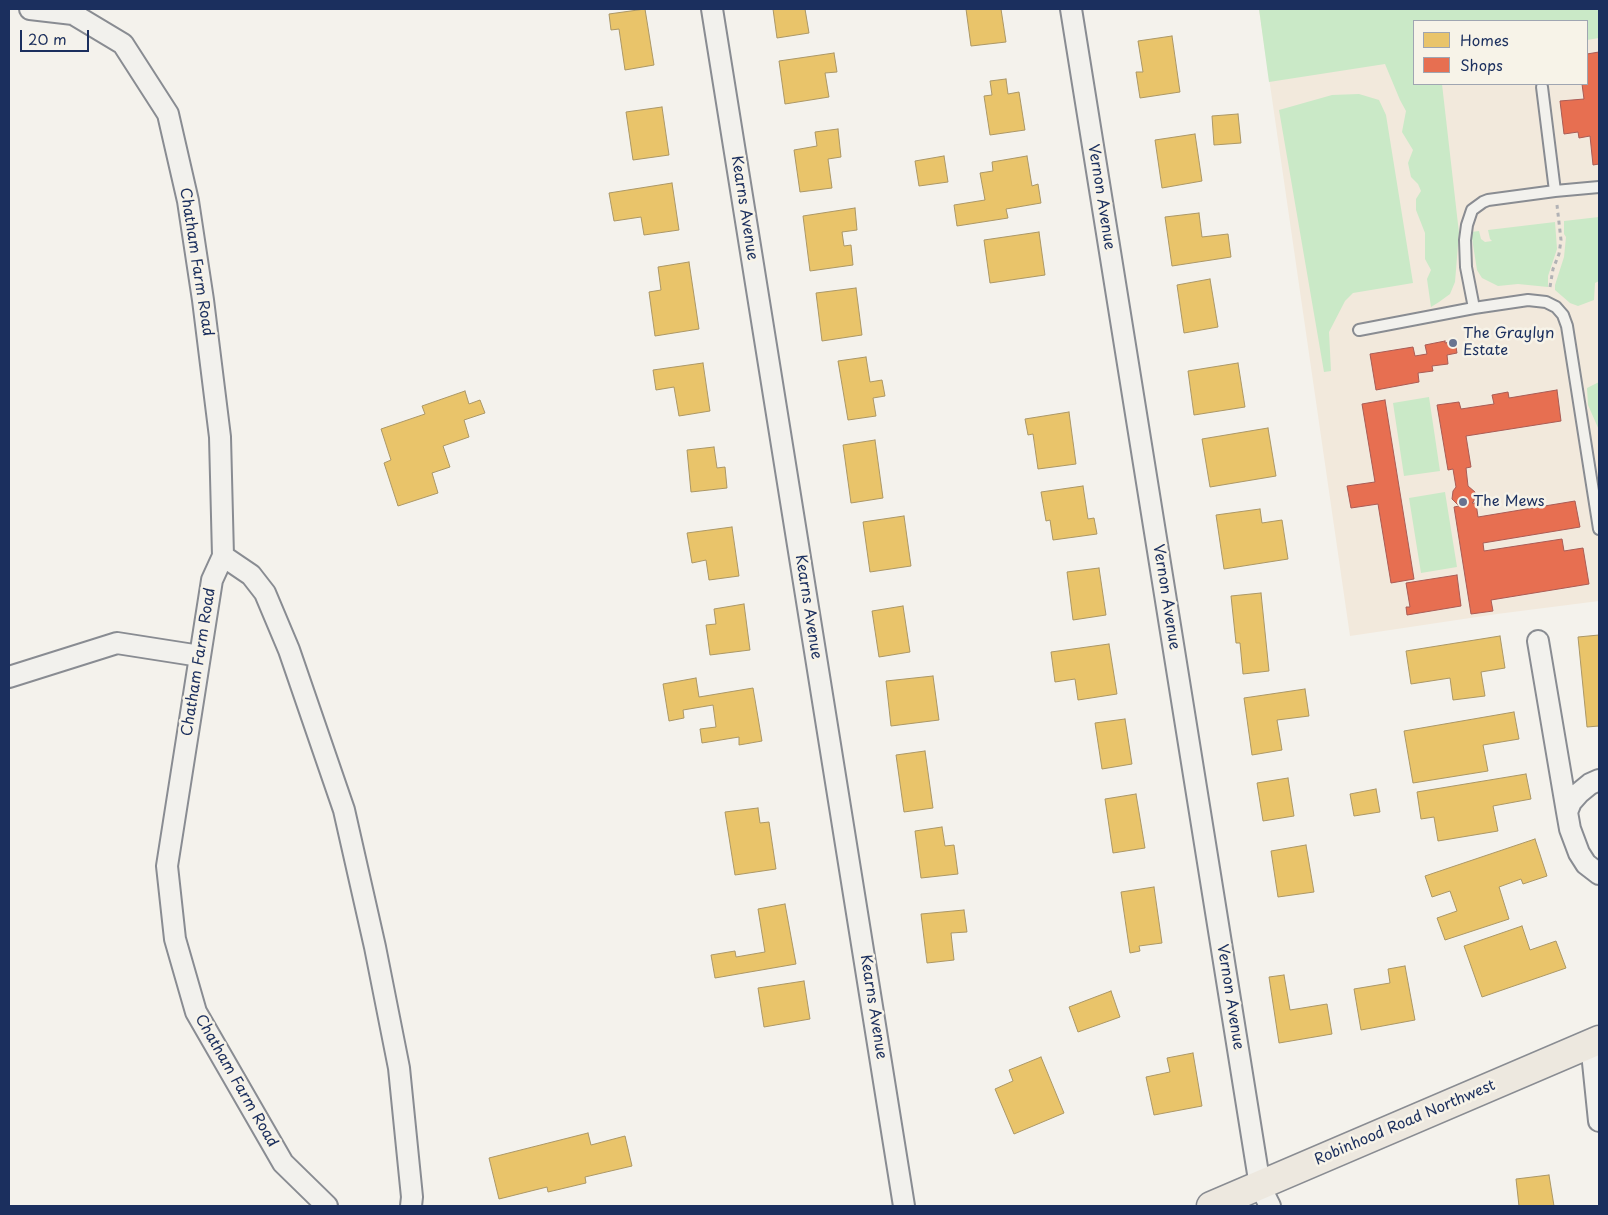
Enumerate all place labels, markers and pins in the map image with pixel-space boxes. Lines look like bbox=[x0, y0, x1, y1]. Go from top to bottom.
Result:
place label: The Graylyn Estate bbox=[1463, 325, 1554, 360]
marker: The Graylyn Estate bbox=[1447, 337, 1459, 349]
place label: The Mews bbox=[1473, 493, 1545, 511]
marker: The Mews bbox=[1457, 496, 1469, 508]

